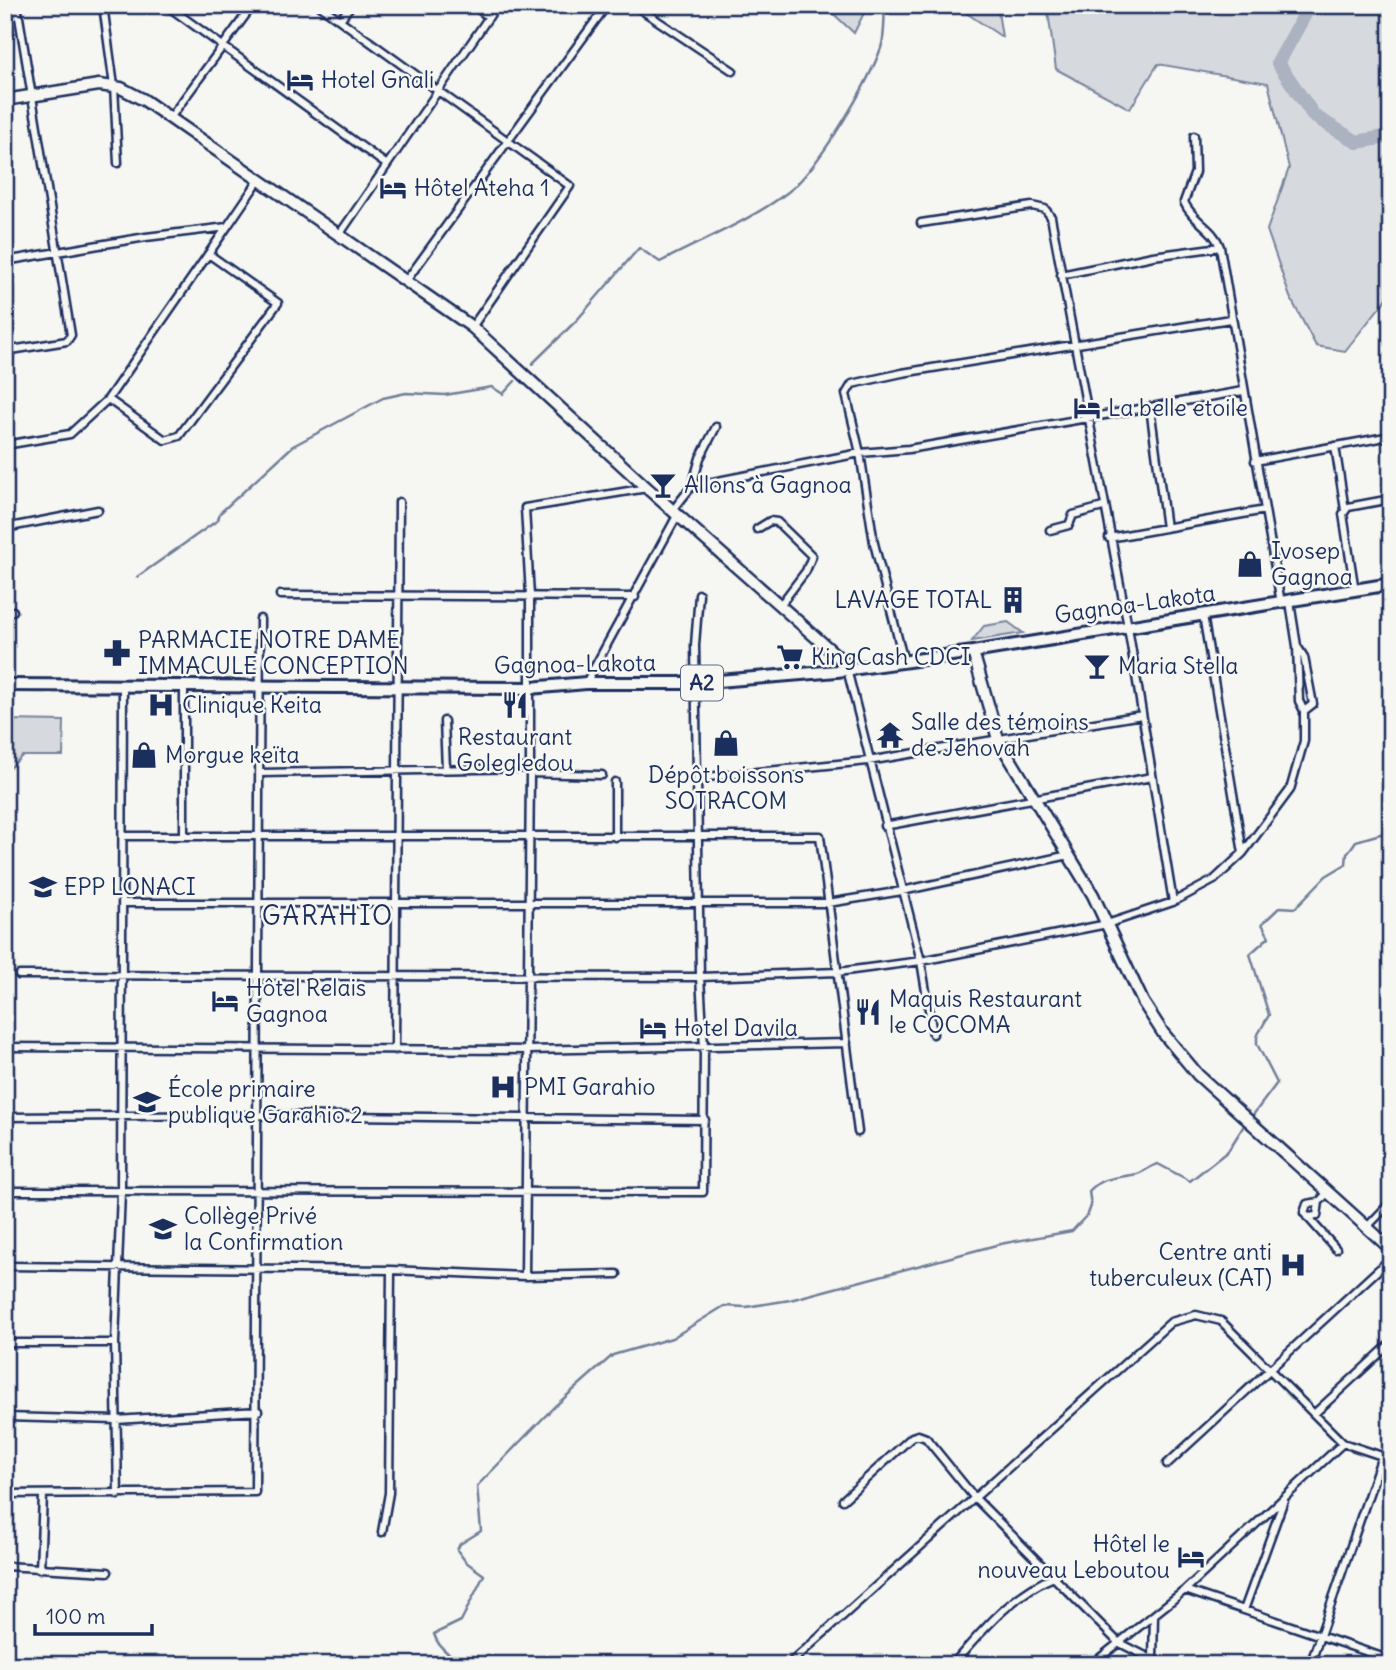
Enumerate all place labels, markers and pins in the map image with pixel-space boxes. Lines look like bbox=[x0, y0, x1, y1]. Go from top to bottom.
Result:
hotel icon: Hotel Gnali bbox=[285, 65, 315, 95]
place label: Hotel Gnali bbox=[321, 65, 434, 94]
hotel icon: Hôtel Ateha 1 bbox=[378, 173, 408, 203]
place label: Hôtel Ateha 1 bbox=[414, 173, 549, 202]
hotel icon: La belle etoile bbox=[1072, 393, 1102, 423]
place label: La belle etoile bbox=[1108, 393, 1248, 422]
bar icon: Allons à Gagnoa bbox=[648, 470, 678, 500]
place label: Allons à Gagnoa bbox=[684, 470, 852, 499]
place label: Ivosep Gagnoa bbox=[1271, 536, 1353, 591]
shop icon: Ivosep Gagnoa bbox=[1235, 549, 1265, 579]
place label: LAVAGE TOTAL bbox=[835, 585, 992, 614]
building icon: LAVAGE TOTAL bbox=[998, 585, 1028, 615]
place label: PARMACIE NOTRE DAME IMMACULE CONCEPTION bbox=[138, 625, 409, 680]
pharmacy icon: PARMACIE NOTRE DAME IMMACULE CONCEPTION bbox=[102, 638, 132, 668]
supermarket icon: KingCash CDCI bbox=[775, 642, 805, 672]
place label: KingCash CDCI bbox=[811, 642, 970, 671]
bar icon: Maria Stella bbox=[1082, 651, 1112, 681]
place label: Maria Stella bbox=[1118, 651, 1239, 680]
hospital icon: Clinique Keita bbox=[146, 690, 176, 720]
place label: Clinique Keita bbox=[182, 690, 322, 719]
restaurant icon: Restaurant Golegledou bbox=[500, 690, 530, 720]
place label: Salle des témoins de Jehovah bbox=[911, 707, 1089, 762]
temple icon: Salle des témoins de Jehovah bbox=[875, 720, 905, 750]
place label: Restaurant Golegledou bbox=[456, 722, 574, 777]
shop icon: Dépôt boissons SOTRACOM bbox=[711, 728, 741, 758]
shop icon: Morgue keïta bbox=[129, 740, 159, 770]
place label: Morgue keïta bbox=[165, 740, 300, 769]
place label: Dépôt boissons SOTRACOM bbox=[648, 760, 804, 815]
school or university icon: EPP LONACI bbox=[28, 872, 58, 902]
place label: EPP LONACI bbox=[64, 872, 196, 901]
place label: Hôtel Relais Gagnoa bbox=[246, 973, 366, 1028]
place label: Maquis Restaurant le COCOMA bbox=[889, 984, 1082, 1039]
hotel icon: Hôtel Relais Gagnoa bbox=[210, 986, 240, 1016]
restaurant icon: Maquis Restaurant le COCOMA bbox=[853, 997, 883, 1027]
hotel icon: Hotel Davila bbox=[638, 1013, 668, 1043]
place label: Hotel Davila bbox=[674, 1013, 798, 1042]
hospital icon: PMI Garahio bbox=[488, 1072, 518, 1102]
place label: PMI Garahio bbox=[524, 1072, 655, 1101]
place label: École primaire publique Garahio 2 bbox=[168, 1074, 363, 1129]
school or university icon: École primaire publique Garahio 2 bbox=[132, 1087, 162, 1117]
place label: Collège Privé la Confirmation bbox=[184, 1201, 343, 1256]
school or university icon: Collège Privé la Confirmation bbox=[148, 1214, 178, 1244]
place label: Centre anti tuberculeux (CAT) bbox=[1089, 1237, 1272, 1292]
hospital icon: Centre anti tuberculeux (CAT) bbox=[1278, 1250, 1308, 1280]
place label: Hôtel le nouveau Leboutou bbox=[977, 1529, 1170, 1584]
hotel icon: Hôtel le nouveau Leboutou bbox=[1176, 1542, 1206, 1572]

